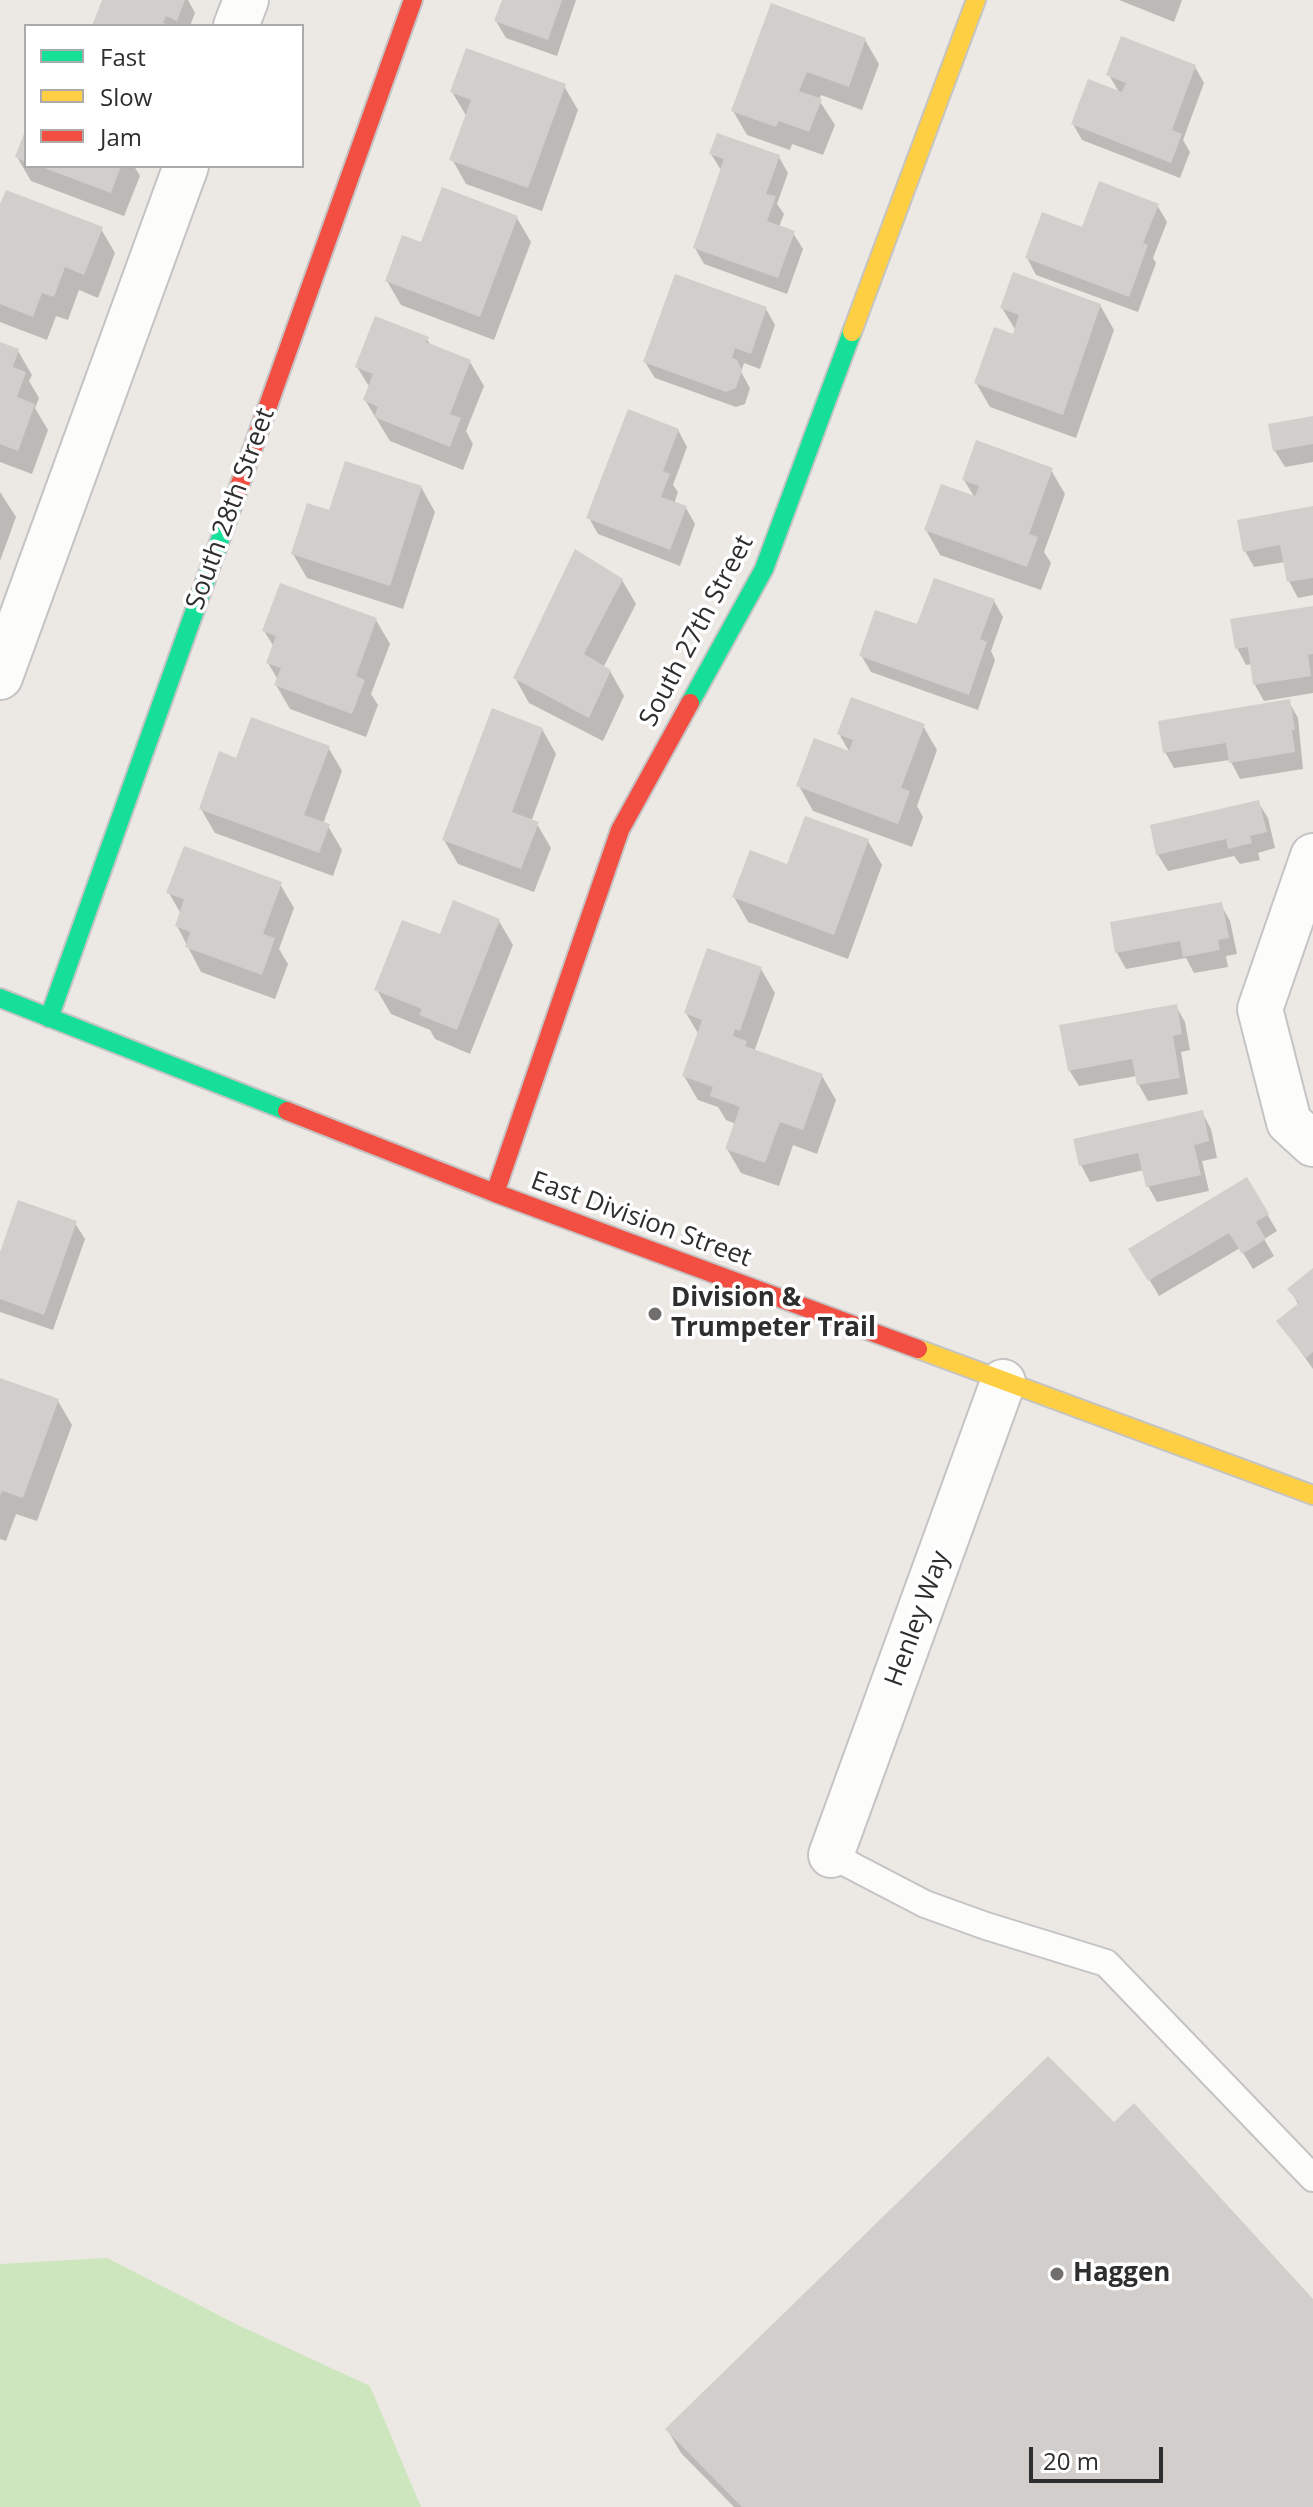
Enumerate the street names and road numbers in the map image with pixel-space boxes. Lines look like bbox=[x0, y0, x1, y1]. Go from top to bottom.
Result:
street label: South 28th Street bbox=[180, 404, 282, 614]
street label: South 27th Street bbox=[633, 530, 761, 732]
street label: East Division Street bbox=[527, 1166, 755, 1274]
street label: Henley Way bbox=[879, 1547, 957, 1691]

